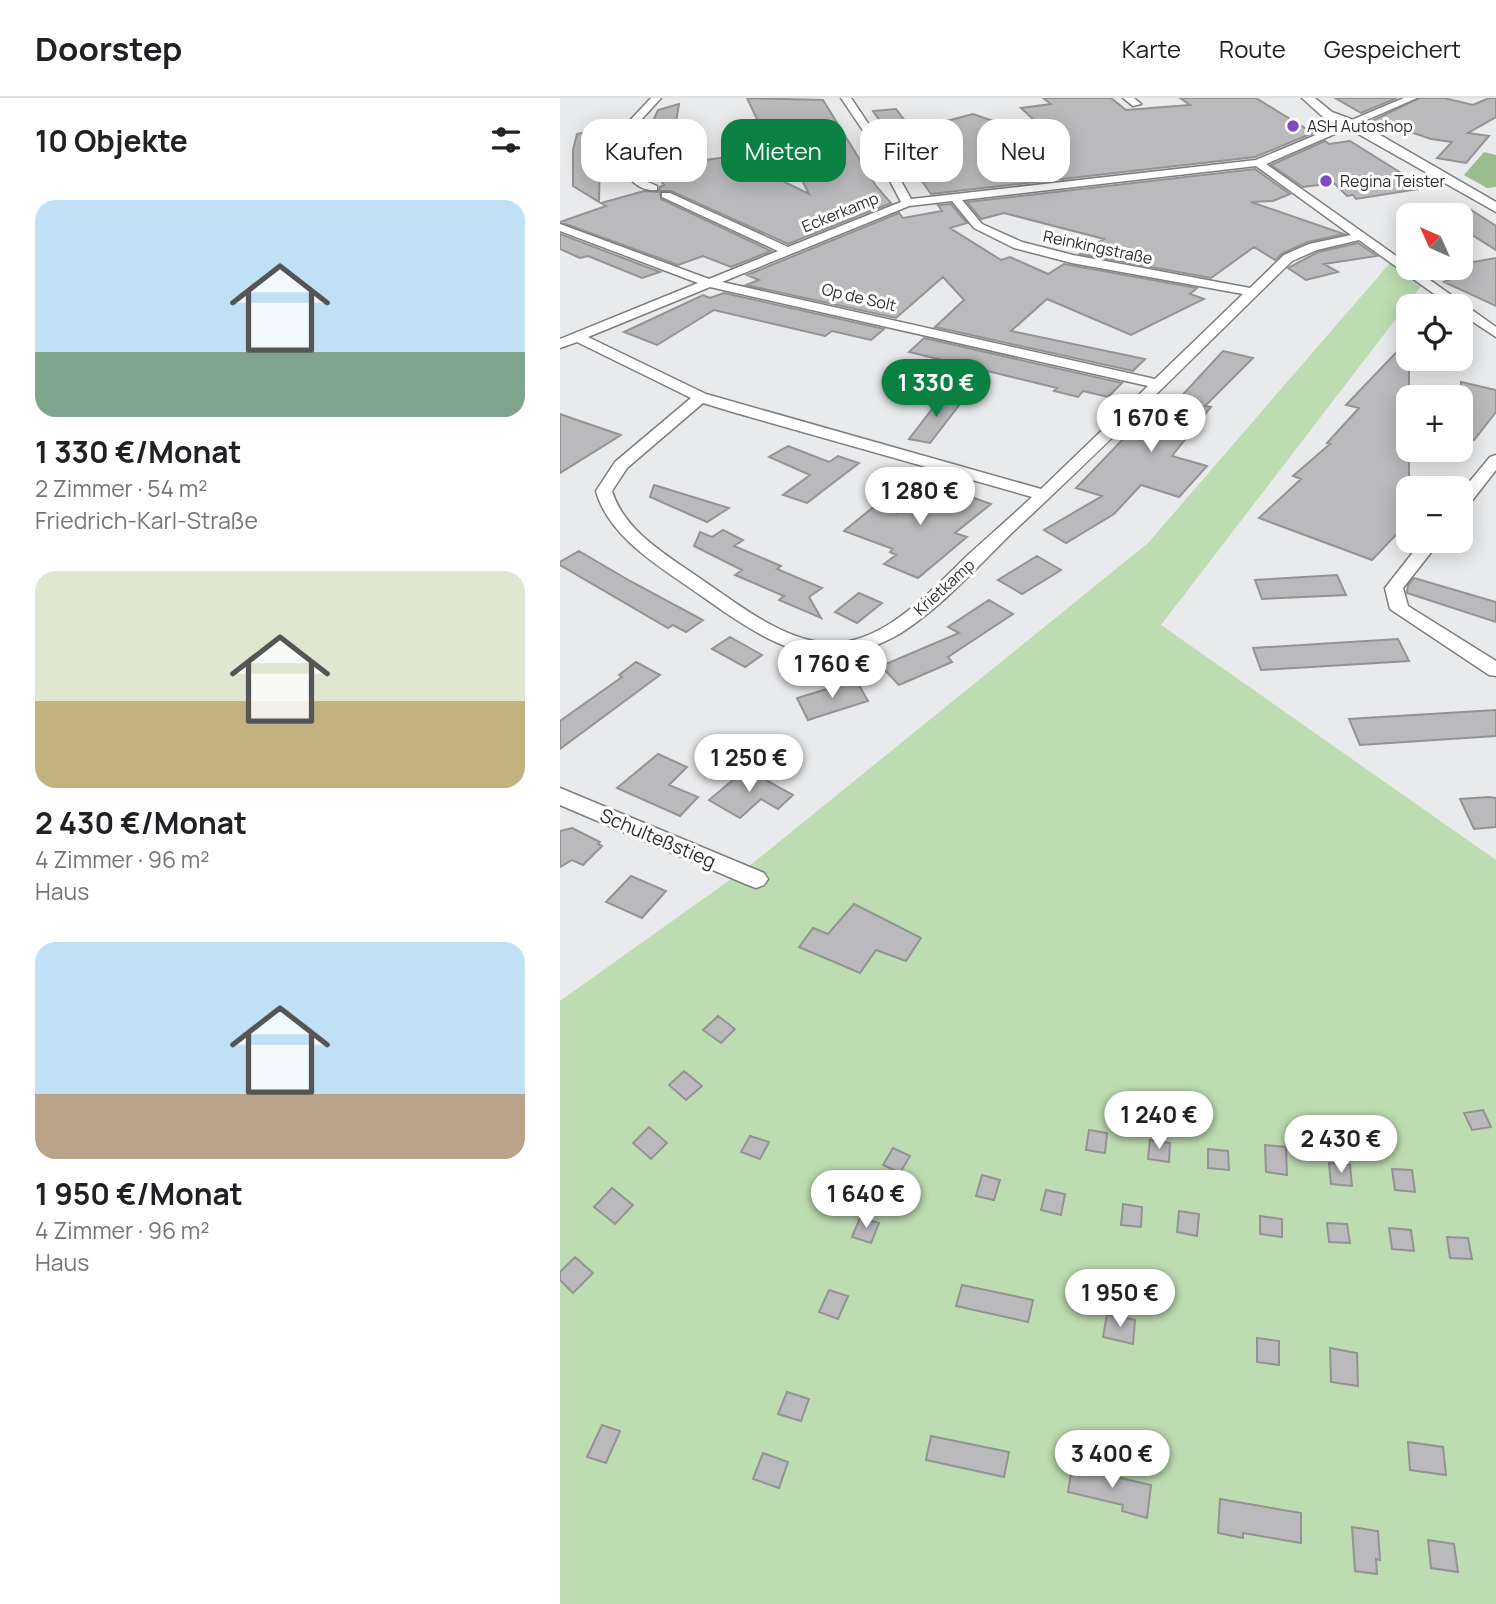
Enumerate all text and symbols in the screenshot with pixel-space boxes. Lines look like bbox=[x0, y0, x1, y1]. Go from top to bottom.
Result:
text: Doorstep bbox=[35, 26, 182, 71]
text: Karte bbox=[1122, 32, 1181, 65]
text: Route bbox=[1219, 32, 1286, 65]
text: Gespeichert bbox=[1324, 32, 1461, 65]
place label: ASH Autoshop bbox=[1307, 115, 1413, 137]
marker: ASH Autoshop bbox=[1285, 118, 1301, 134]
chip: Kaufen bbox=[581, 119, 707, 182]
chip: Mieten bbox=[721, 119, 846, 182]
chip: Filter bbox=[860, 119, 963, 182]
chip: Neu bbox=[977, 119, 1070, 182]
text: 10 Objekte bbox=[35, 120, 188, 161]
icon: filters bbox=[487, 121, 525, 159]
place label: Regina Teister bbox=[1340, 170, 1445, 192]
marker: Regina Teister bbox=[1318, 173, 1334, 189]
street label: Eckerkamp bbox=[798, 187, 882, 237]
north arrow bbox=[1396, 203, 1474, 280]
map controls bbox=[1396, 203, 1473, 553]
street label: Reinkingstraße bbox=[1041, 225, 1155, 269]
icon: home bbox=[217, 245, 343, 371]
street label: Op de Solt bbox=[820, 278, 898, 316]
button: locate bbox=[1396, 294, 1473, 371]
pin: 1 330 € bbox=[871, 360, 1001, 419]
text: 1 330 € bbox=[898, 366, 974, 398]
button: + bbox=[1396, 385, 1473, 462]
pin: 1 670 € bbox=[1086, 394, 1216, 454]
text: 1 670 € bbox=[1113, 401, 1189, 433]
text: 1 330 €/Monat bbox=[35, 431, 241, 472]
pin: 1 280 € bbox=[855, 468, 985, 527]
text: 2 Zimmer · 54 m² bbox=[35, 472, 207, 504]
text: 1 280 € bbox=[881, 474, 959, 506]
button: − bbox=[1396, 476, 1473, 553]
text: Friedrich-Karl-Straße bbox=[35, 504, 258, 536]
street label: Krietkamp bbox=[909, 554, 979, 620]
icon: home bbox=[217, 616, 343, 742]
pin: 1 760 € bbox=[767, 640, 897, 700]
text: 1 760 € bbox=[794, 647, 870, 679]
pin: 1 250 € bbox=[684, 734, 814, 794]
text: 1 250 € bbox=[710, 741, 788, 773]
text: 2 430 €/Monat bbox=[35, 802, 247, 843]
street label: Schulteßstieg bbox=[596, 802, 720, 874]
text: 4 Zimmer · 96 m² bbox=[35, 843, 210, 875]
text: Haus bbox=[35, 875, 89, 907]
icon: home bbox=[217, 987, 343, 1113]
pin: 1 240 € bbox=[1094, 1091, 1224, 1151]
text: 1 240 € bbox=[1120, 1098, 1198, 1130]
pin: 2 430 € bbox=[1276, 1116, 1406, 1175]
text: 2 430 € bbox=[1300, 1122, 1382, 1154]
pin: 1 640 € bbox=[801, 1170, 931, 1230]
text: 1 950 €/Monat bbox=[35, 1173, 243, 1214]
text: 1 640 € bbox=[827, 1177, 905, 1209]
text: 4 Zimmer · 96 m² bbox=[35, 1214, 210, 1246]
text: Haus bbox=[35, 1246, 89, 1278]
pin: 1 950 € bbox=[1055, 1270, 1185, 1329]
text: 1 950 € bbox=[1081, 1276, 1159, 1308]
pin: 3 400 € bbox=[1047, 1430, 1177, 1490]
text: 3 400 € bbox=[1071, 1437, 1153, 1469]

